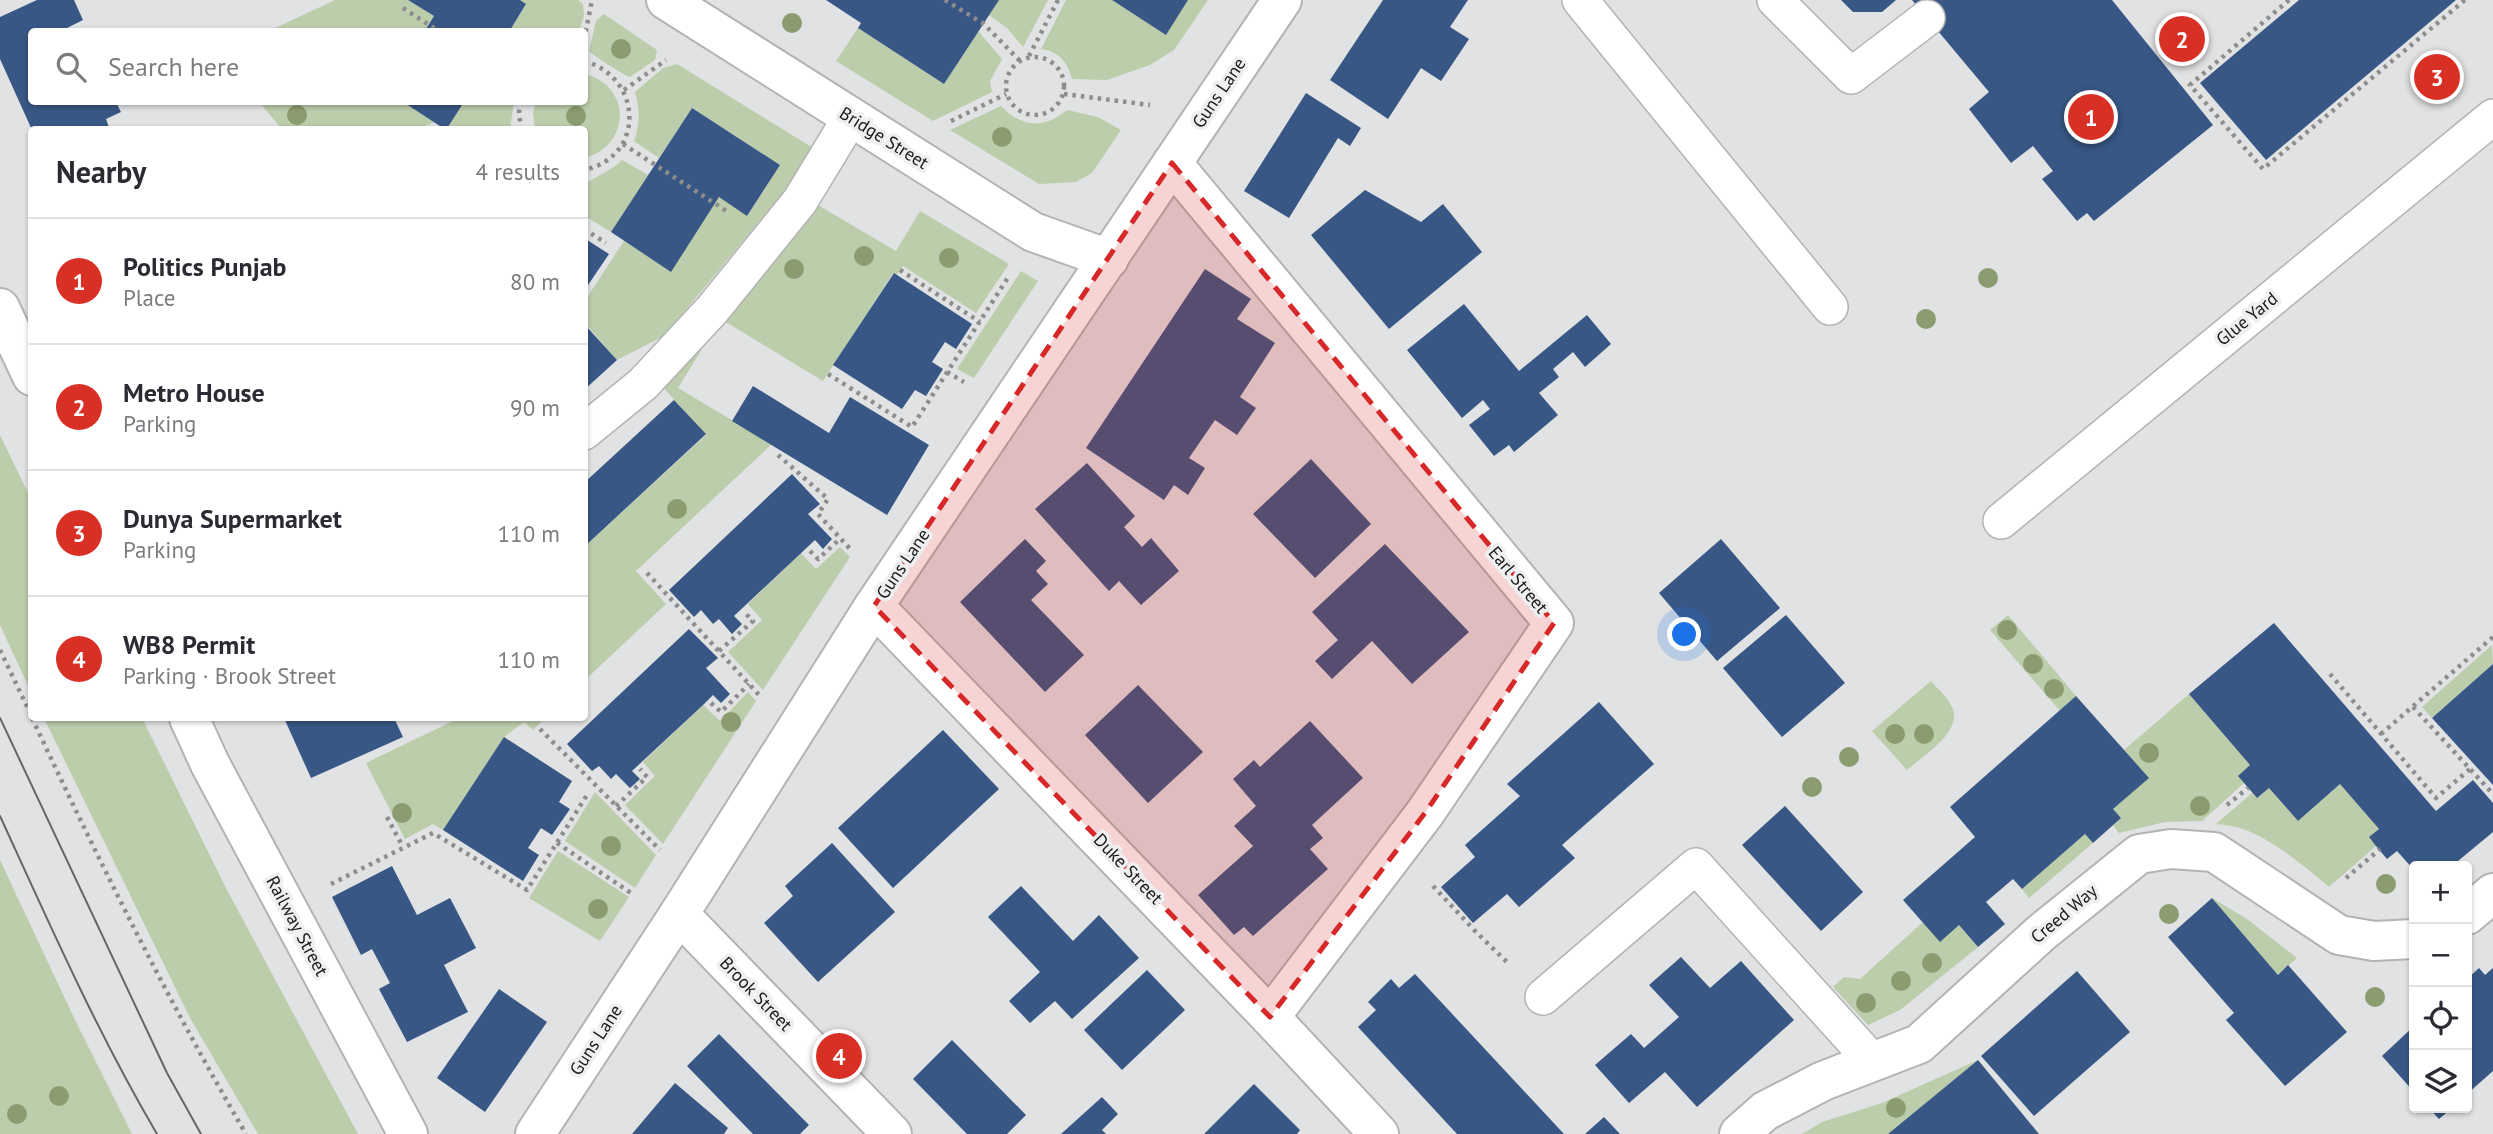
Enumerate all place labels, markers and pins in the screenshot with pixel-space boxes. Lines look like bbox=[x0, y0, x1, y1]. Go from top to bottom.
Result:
pin: 2 bbox=[2159, 13, 2205, 65]
pin: 3 bbox=[2414, 51, 2460, 103]
pin: 1 bbox=[2068, 91, 2114, 143]
pin: 4 bbox=[816, 1030, 862, 1082]

